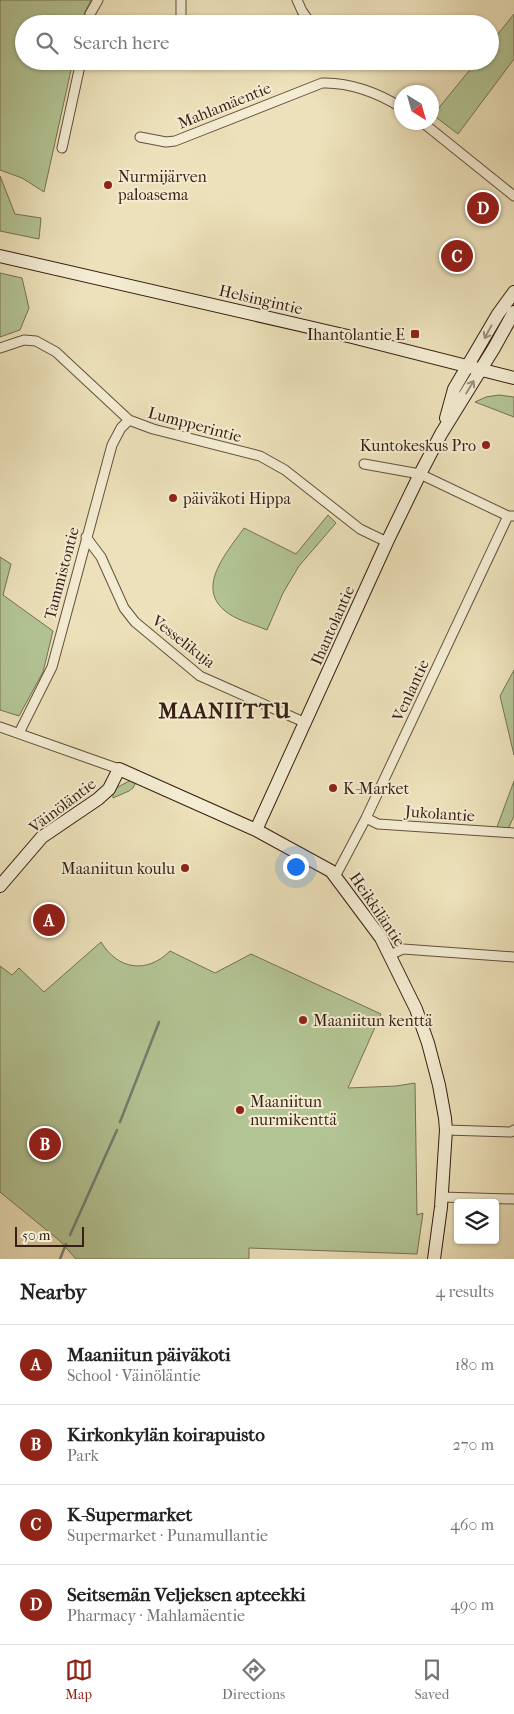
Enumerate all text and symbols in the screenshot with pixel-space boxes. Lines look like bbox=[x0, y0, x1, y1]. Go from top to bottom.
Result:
search box bbox=[15, 15, 499, 70]
icon: search bbox=[33, 29, 61, 57]
text: Search here bbox=[73, 32, 169, 54]
street label: Mahlamäentie bbox=[175, 78, 274, 133]
north arrow bbox=[394, 85, 439, 130]
place label: Nurmijärven paloasema bbox=[117, 167, 208, 204]
marker: Nurmijärven paloasema bbox=[102, 179, 114, 191]
pin: D bbox=[467, 189, 499, 227]
pin: C bbox=[441, 237, 473, 275]
street label: Helsingintie bbox=[217, 281, 305, 318]
one-way arrow bbox=[483, 324, 492, 339]
place label: Ihantolantie E bbox=[307, 325, 405, 344]
marker: Ihantolantie E bbox=[409, 328, 421, 340]
one-way arrow bbox=[465, 381, 475, 395]
street label: Lumpperintie bbox=[146, 403, 244, 446]
place label: Kuntokeskus Pro bbox=[360, 436, 476, 455]
marker: Kuntokeskus Pro bbox=[480, 439, 492, 451]
place label: päiväkoti Hippa bbox=[182, 489, 291, 508]
marker: päiväkoti Hippa bbox=[167, 492, 179, 504]
street label: Tammistontie bbox=[40, 525, 83, 622]
street label: Ihantolantie bbox=[307, 583, 358, 668]
street label: Vesselikuja bbox=[147, 610, 220, 672]
street label: Venlantie bbox=[387, 656, 433, 725]
district label: MAANIITTU bbox=[158, 699, 291, 723]
street label: Väinöläntie bbox=[24, 774, 100, 837]
place label: K-Market bbox=[343, 779, 409, 798]
marker: K-Market bbox=[327, 782, 339, 794]
street label: Jukolantie bbox=[402, 801, 476, 825]
your location bbox=[283, 854, 309, 880]
place label: Maaniitun koulu bbox=[61, 859, 175, 878]
marker: Maaniitun koulu bbox=[179, 862, 191, 874]
street label: Heikkiläntie bbox=[346, 869, 409, 950]
pin: A bbox=[33, 901, 65, 939]
place label: Maaniitun kenttä bbox=[313, 1011, 433, 1030]
marker: Maaniitun kenttä bbox=[297, 1014, 309, 1026]
place label: Maaniitun nurmikenttä bbox=[250, 1092, 338, 1129]
marker: Maaniitun nurmikenttä bbox=[234, 1104, 246, 1116]
pin: B bbox=[29, 1125, 61, 1163]
map controls bbox=[454, 1199, 499, 1244]
button: layers bbox=[454, 1199, 499, 1244]
scale bar bbox=[15, 1224, 84, 1247]
text: 50 m bbox=[22, 1227, 50, 1244]
text: Nearby bbox=[20, 1280, 86, 1304]
text: 4 results bbox=[436, 1282, 494, 1301]
text: Maaniitun päiväkoti bbox=[67, 1344, 231, 1366]
text: A bbox=[31, 1355, 41, 1374]
text: 180 m bbox=[455, 1355, 494, 1374]
text: School · Väinöläntie bbox=[67, 1366, 201, 1385]
text: Kirkonkylän koirapuisto bbox=[67, 1424, 265, 1446]
text: B bbox=[31, 1435, 41, 1454]
text: 270 m bbox=[453, 1435, 494, 1454]
text: Park bbox=[67, 1446, 99, 1465]
text: K-Supermarket bbox=[67, 1504, 192, 1526]
text: C bbox=[31, 1515, 41, 1534]
text: 460 m bbox=[450, 1515, 494, 1534]
text: Supermarket · Punamullantie bbox=[67, 1526, 268, 1545]
text: Seitsemän Veljeksen apteekki bbox=[67, 1584, 306, 1606]
text: D bbox=[30, 1595, 42, 1614]
text: 490 m bbox=[451, 1595, 494, 1614]
text: Pharmacy · Mahlamäentie bbox=[67, 1606, 245, 1625]
tab: Map bbox=[65, 1656, 93, 1703]
tab: Directions bbox=[222, 1656, 285, 1703]
tab: Saved bbox=[415, 1656, 449, 1703]

